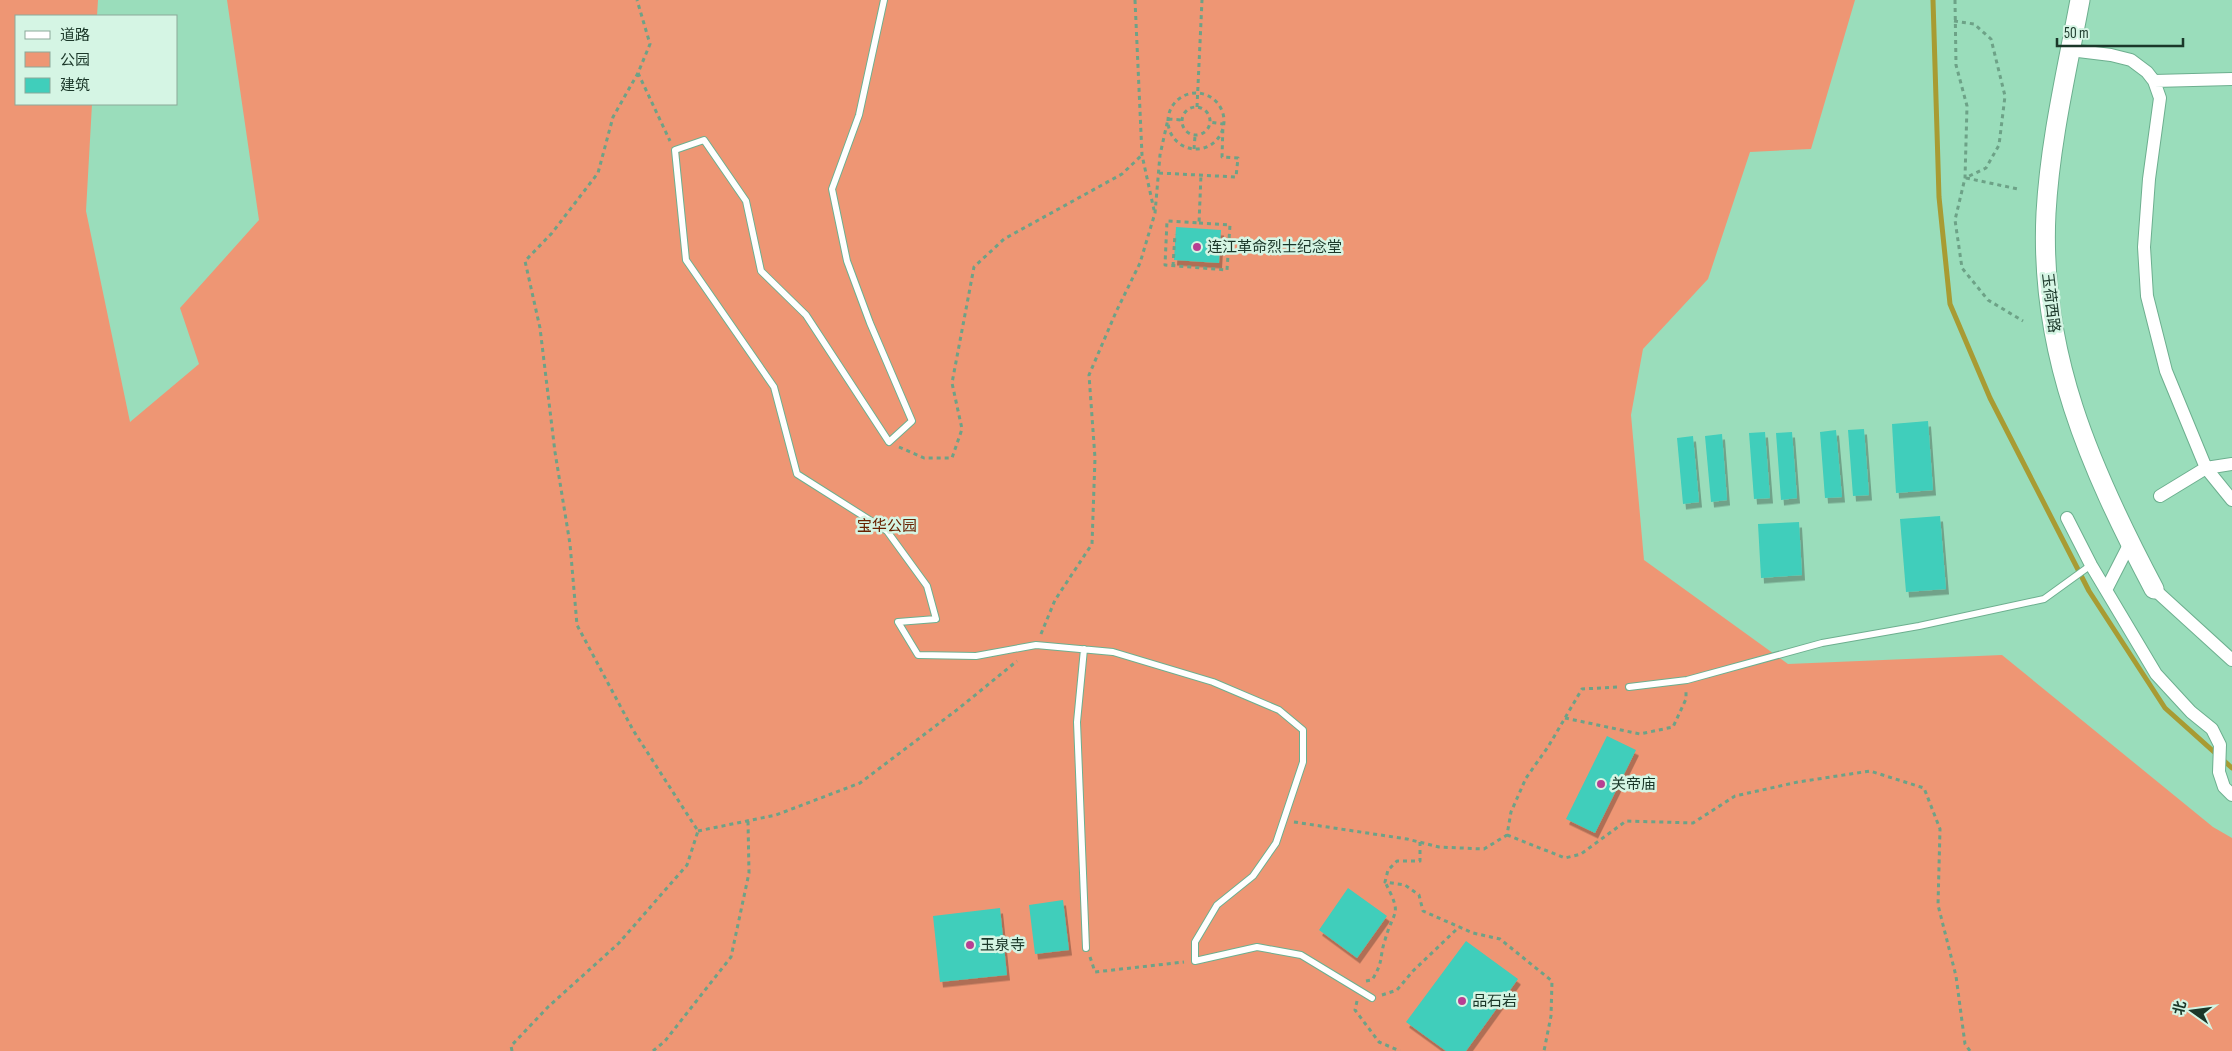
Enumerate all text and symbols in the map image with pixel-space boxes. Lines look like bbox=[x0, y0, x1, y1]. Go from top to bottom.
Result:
legend bbox=[15, 15, 178, 105]
scale bar bbox=[2057, 15, 2183, 47]
text: 50 m bbox=[2064, 24, 2089, 43]
text: 道路 bbox=[60, 26, 90, 45]
text: 公园 bbox=[60, 51, 90, 70]
text: 建筑 bbox=[60, 76, 90, 95]
place label: 连江革命烈士纪念堂 bbox=[1207, 238, 1342, 257]
marker: 连江革命烈士纪念堂 bbox=[1191, 241, 1203, 253]
street label: 玉荷西路 bbox=[2037, 272, 2064, 334]
park label: 宝华公园 bbox=[857, 517, 917, 536]
place label: 关帝庙 bbox=[1611, 775, 1656, 794]
marker: 关帝庙 bbox=[1595, 778, 1607, 790]
place label: 玉泉寺 bbox=[980, 936, 1025, 955]
marker: 玉泉寺 bbox=[964, 939, 976, 951]
north arrow bbox=[2167, 986, 2217, 1036]
place label: 品石岩 bbox=[1472, 992, 1517, 1011]
marker: 品石岩 bbox=[1456, 995, 1468, 1007]
text: 北 bbox=[2170, 999, 2190, 1017]

